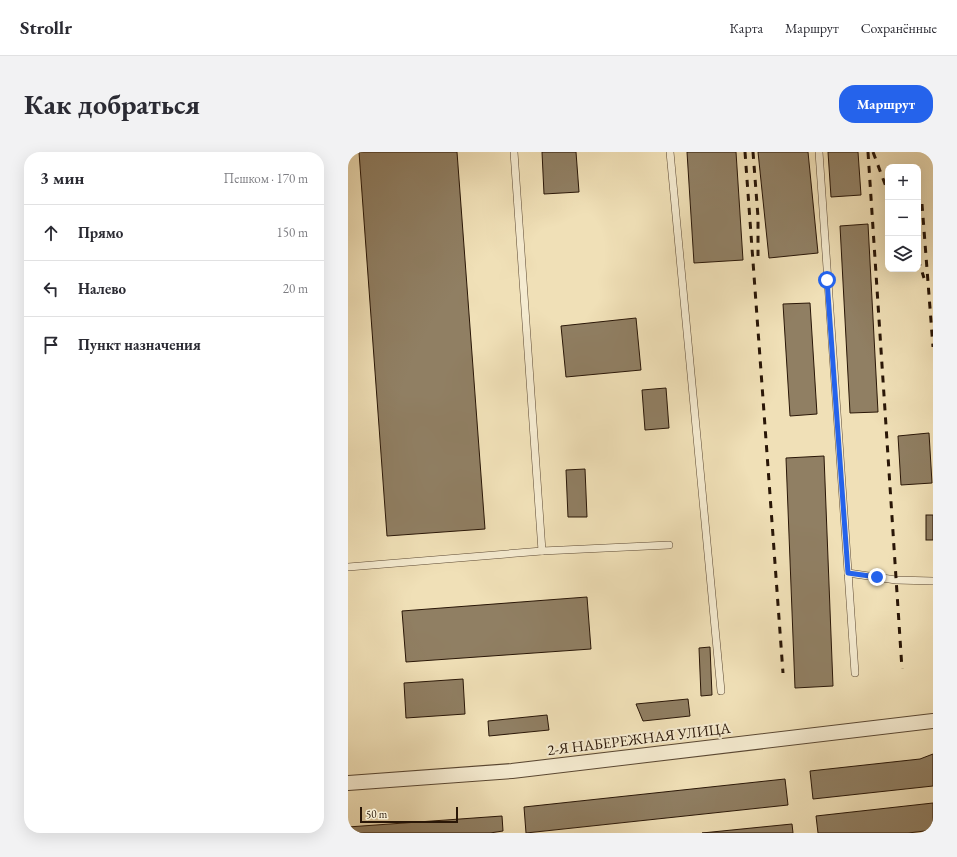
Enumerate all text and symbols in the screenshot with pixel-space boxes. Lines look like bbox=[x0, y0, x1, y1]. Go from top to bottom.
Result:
text: Strollr bbox=[20, 15, 72, 40]
text: Карта bbox=[730, 19, 763, 37]
text: Маршрут bbox=[785, 19, 839, 37]
text: Сохранённые bbox=[861, 19, 937, 37]
button: Маршрут bbox=[839, 85, 933, 123]
text: Как добраться bbox=[24, 86, 200, 122]
map controls bbox=[885, 164, 921, 272]
button: + bbox=[885, 164, 921, 200]
text: 3 мин bbox=[40, 167, 84, 189]
text: Пешком · 170 m bbox=[224, 170, 308, 187]
button: − bbox=[885, 200, 921, 236]
icon: ahead bbox=[40, 222, 62, 244]
text: Прямо bbox=[78, 223, 123, 242]
text: 150 m bbox=[277, 224, 308, 241]
button: layers bbox=[885, 236, 921, 272]
route start bbox=[818, 271, 836, 289]
icon: left bbox=[40, 278, 62, 300]
text: Налево bbox=[78, 279, 126, 298]
text: 20 m bbox=[283, 280, 308, 297]
icon: arrive bbox=[40, 334, 62, 356]
text: Пункт назначения bbox=[78, 335, 201, 354]
route end bbox=[868, 568, 886, 586]
street label: 2-Я НАБЕРЕЖНАЯ УЛИЦА bbox=[546, 718, 732, 759]
scale bar bbox=[360, 805, 458, 824]
text: 50 m bbox=[366, 807, 387, 821]

